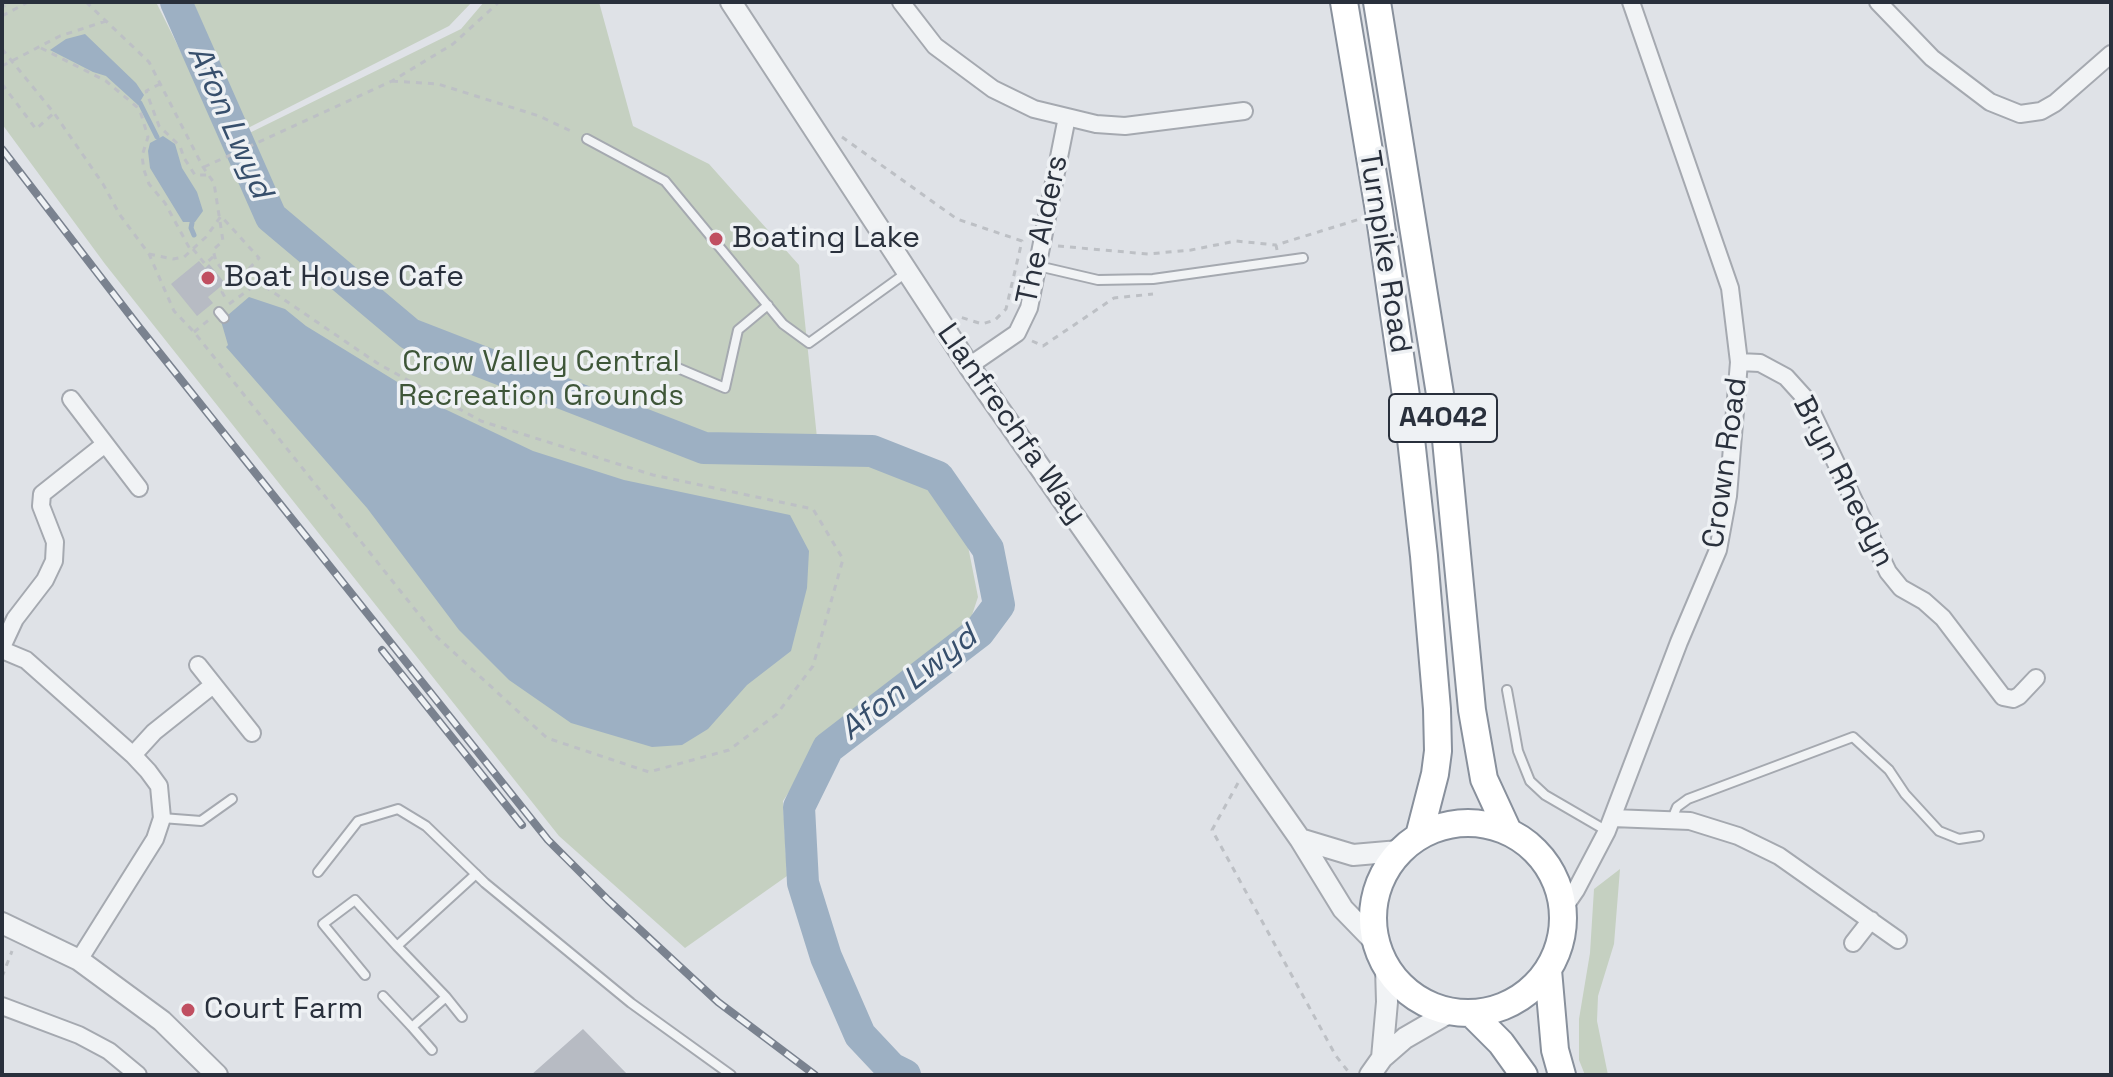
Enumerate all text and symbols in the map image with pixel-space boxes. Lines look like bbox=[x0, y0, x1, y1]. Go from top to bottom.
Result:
water label: Afon Lwyd bbox=[178, 40, 280, 204]
street label: Turnpike Road bbox=[1350, 148, 1418, 356]
street label: The Alders bbox=[1010, 152, 1076, 308]
place label: Boating Lake bbox=[732, 221, 920, 257]
marker: Boating Lake bbox=[707, 230, 725, 248]
place label: Boat House Cafe bbox=[224, 260, 464, 296]
marker: Boat House Cafe bbox=[199, 269, 217, 287]
street label: Llanfrechfa Way bbox=[929, 317, 1093, 531]
park label: Crow Valley Central Recreation Grounds bbox=[398, 345, 684, 416]
street label: Crown Road bbox=[1696, 375, 1756, 551]
street label: Bryn Rhedyn bbox=[1785, 391, 1901, 573]
road number: A4042 bbox=[1389, 394, 1497, 442]
water label: Afon Lwyd bbox=[833, 619, 985, 749]
place label: Court Farm bbox=[204, 992, 363, 1028]
marker: Court Farm bbox=[179, 1001, 197, 1019]

